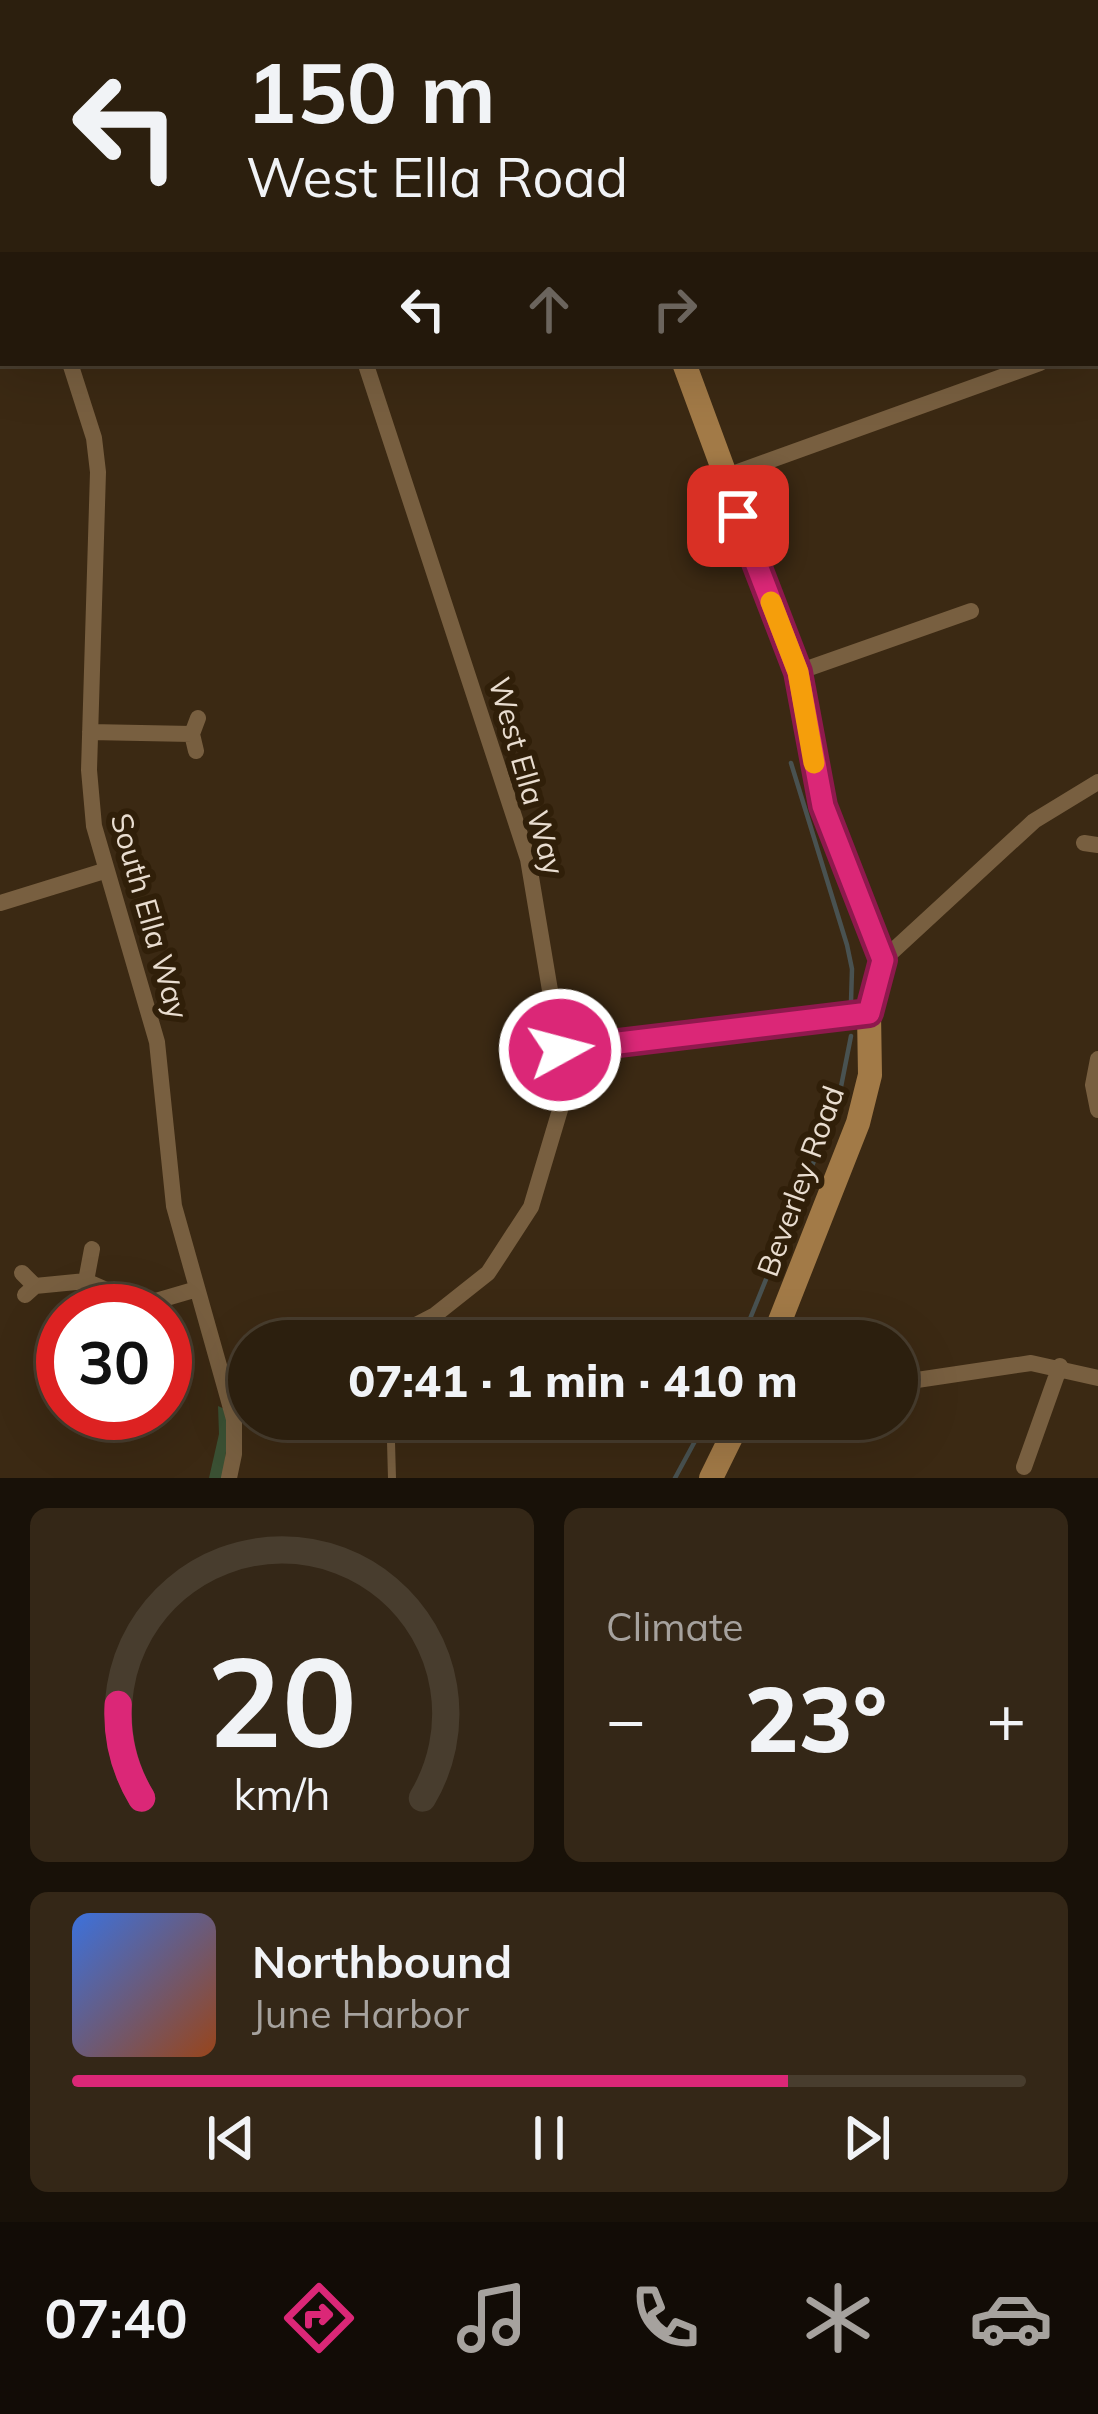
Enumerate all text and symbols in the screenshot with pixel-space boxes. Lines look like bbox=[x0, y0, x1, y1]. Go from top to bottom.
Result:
text: 150 m bbox=[246, 39, 496, 144]
icon: left bbox=[48, 48, 204, 204]
text: West Ella Road bbox=[246, 143, 628, 211]
icon: left bbox=[390, 276, 456, 342]
icon: ahead bbox=[516, 276, 582, 342]
icon: right bbox=[642, 276, 708, 342]
pin bbox=[687, 465, 789, 567]
icon: arrive bbox=[705, 483, 771, 549]
street label: West Ella Way bbox=[481, 673, 573, 879]
street label: South Ella Way bbox=[102, 809, 198, 1023]
position arrow bbox=[497, 987, 623, 1113]
street label: Beverley Road bbox=[748, 1081, 852, 1281]
speed limit sign: 30 bbox=[36, 1284, 192, 1440]
text: 07:41 · 1 min · 410 m bbox=[348, 1352, 798, 1408]
text: Climate bbox=[606, 1602, 744, 1651]
text: 20 bbox=[207, 1622, 357, 1778]
text: 23° bbox=[745, 1662, 887, 1775]
text: − bbox=[606, 1677, 646, 1760]
text: + bbox=[986, 1677, 1026, 1760]
text: km/h bbox=[233, 1767, 331, 1821]
text: Northbound bbox=[252, 1933, 512, 1989]
text: June Harbor bbox=[252, 1989, 469, 2038]
icon: previous bbox=[198, 2105, 264, 2171]
icon: pause bbox=[516, 2105, 582, 2171]
icon: next bbox=[834, 2105, 900, 2171]
icon: directions bbox=[277, 2276, 361, 2360]
icon: music bbox=[450, 2276, 534, 2360]
icon: phone bbox=[623, 2276, 707, 2360]
icon: climate bbox=[796, 2276, 880, 2360]
icon: car bbox=[969, 2276, 1053, 2360]
text: 07:40 bbox=[45, 2284, 188, 2352]

